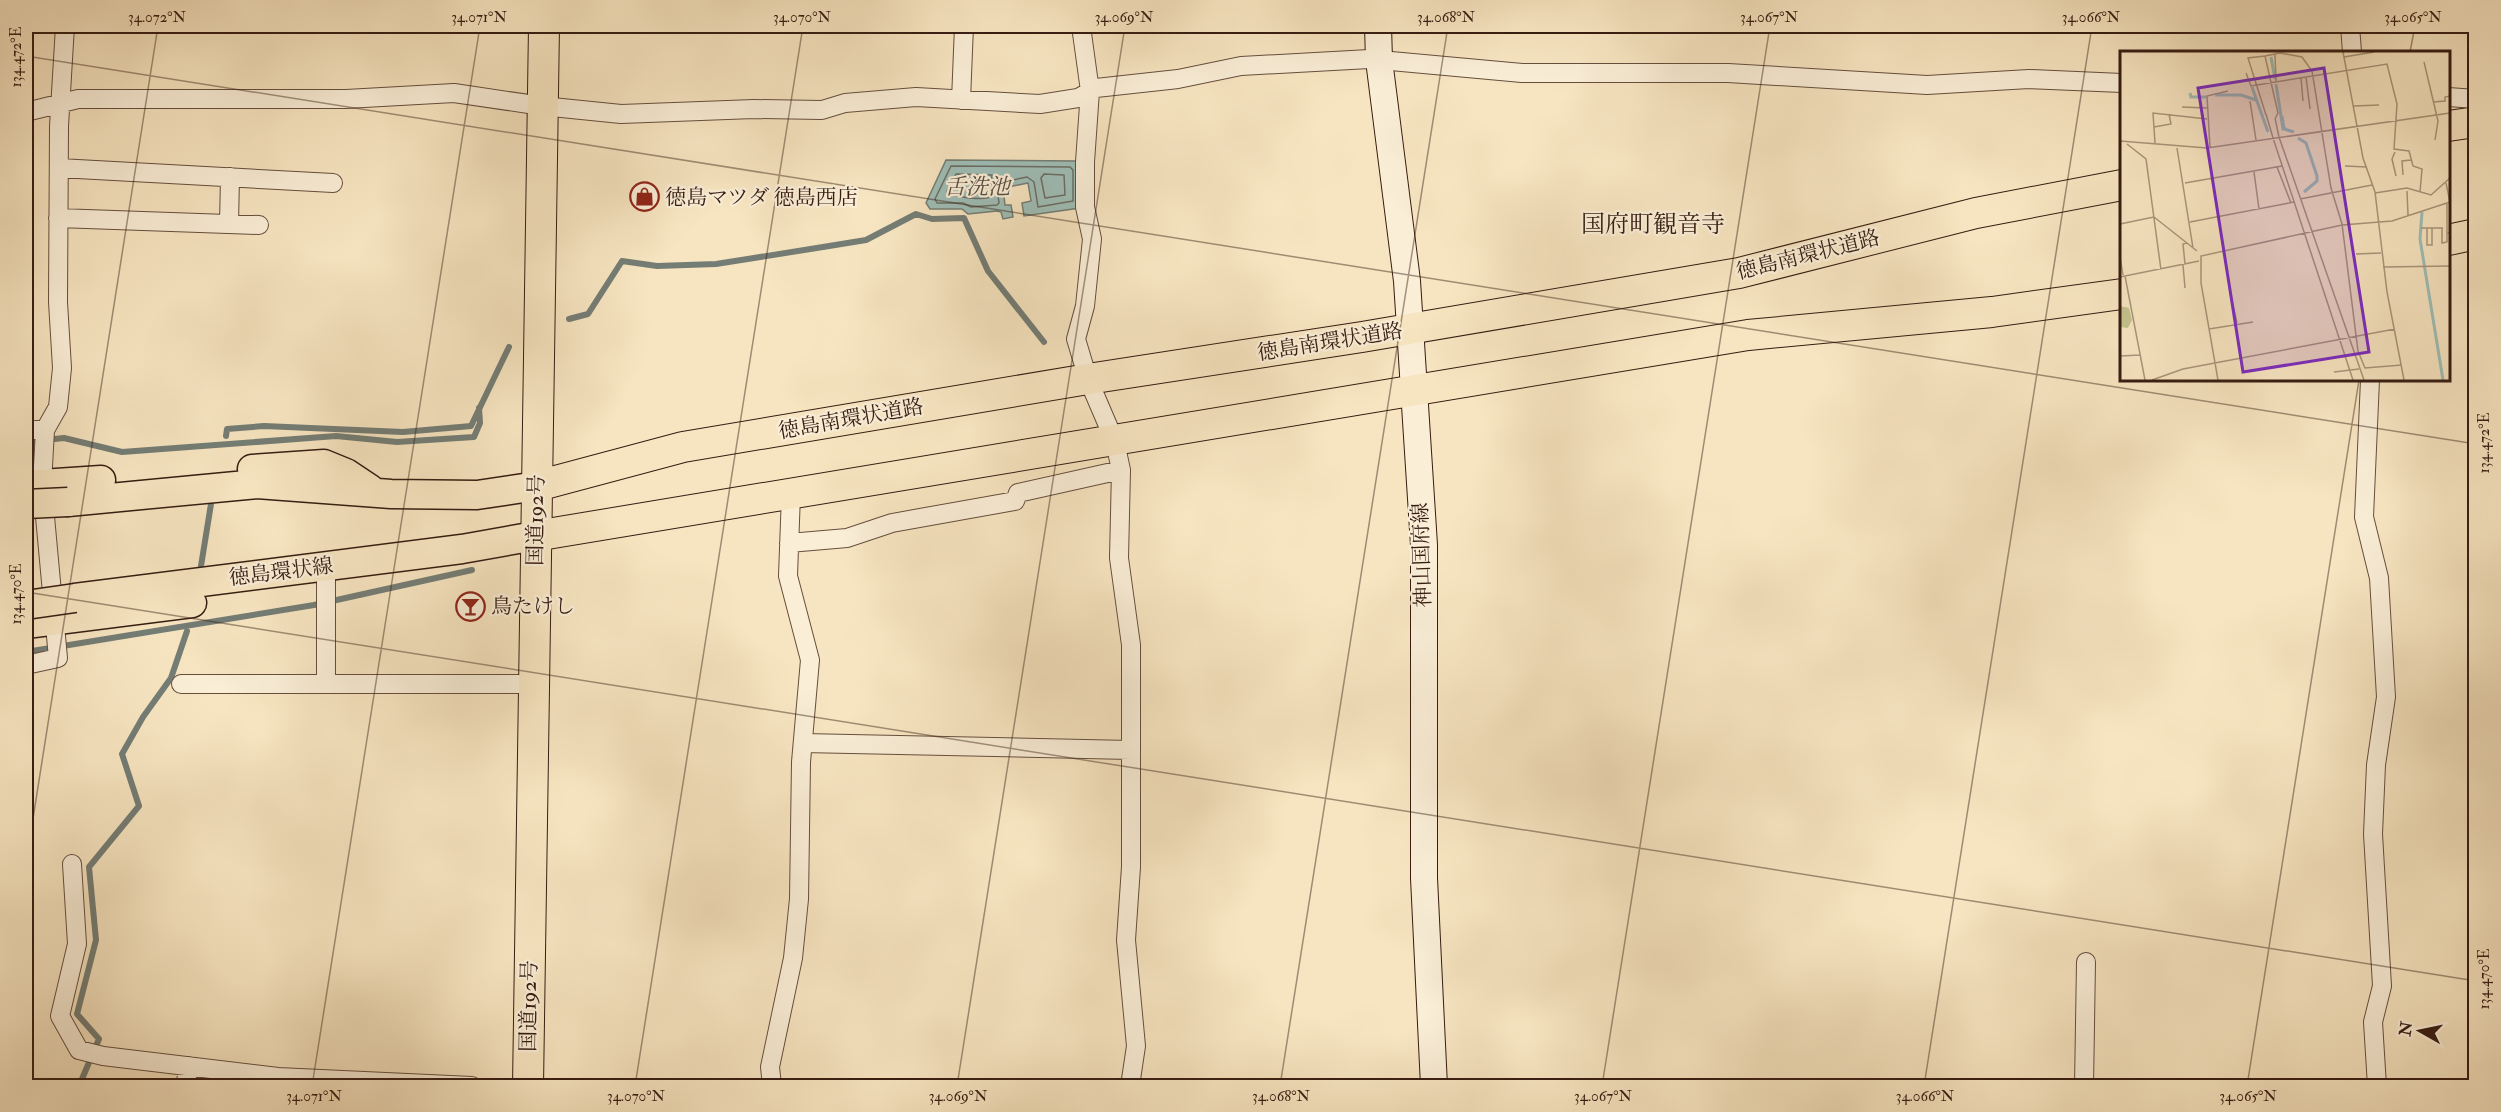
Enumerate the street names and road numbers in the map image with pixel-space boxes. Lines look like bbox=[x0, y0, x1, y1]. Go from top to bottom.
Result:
street label: 徳島南環状道路 bbox=[1733, 224, 1883, 286]
street label: 徳島南環状道路 bbox=[1255, 317, 1405, 367]
street label: 徳島南環状道路 bbox=[776, 393, 926, 445]
street label: 国道192号 bbox=[522, 474, 550, 566]
street label: 神山国府線 bbox=[1407, 502, 1437, 608]
street label: 徳島環状線 bbox=[227, 552, 335, 592]
street label: 国道192号 bbox=[515, 960, 543, 1052]

